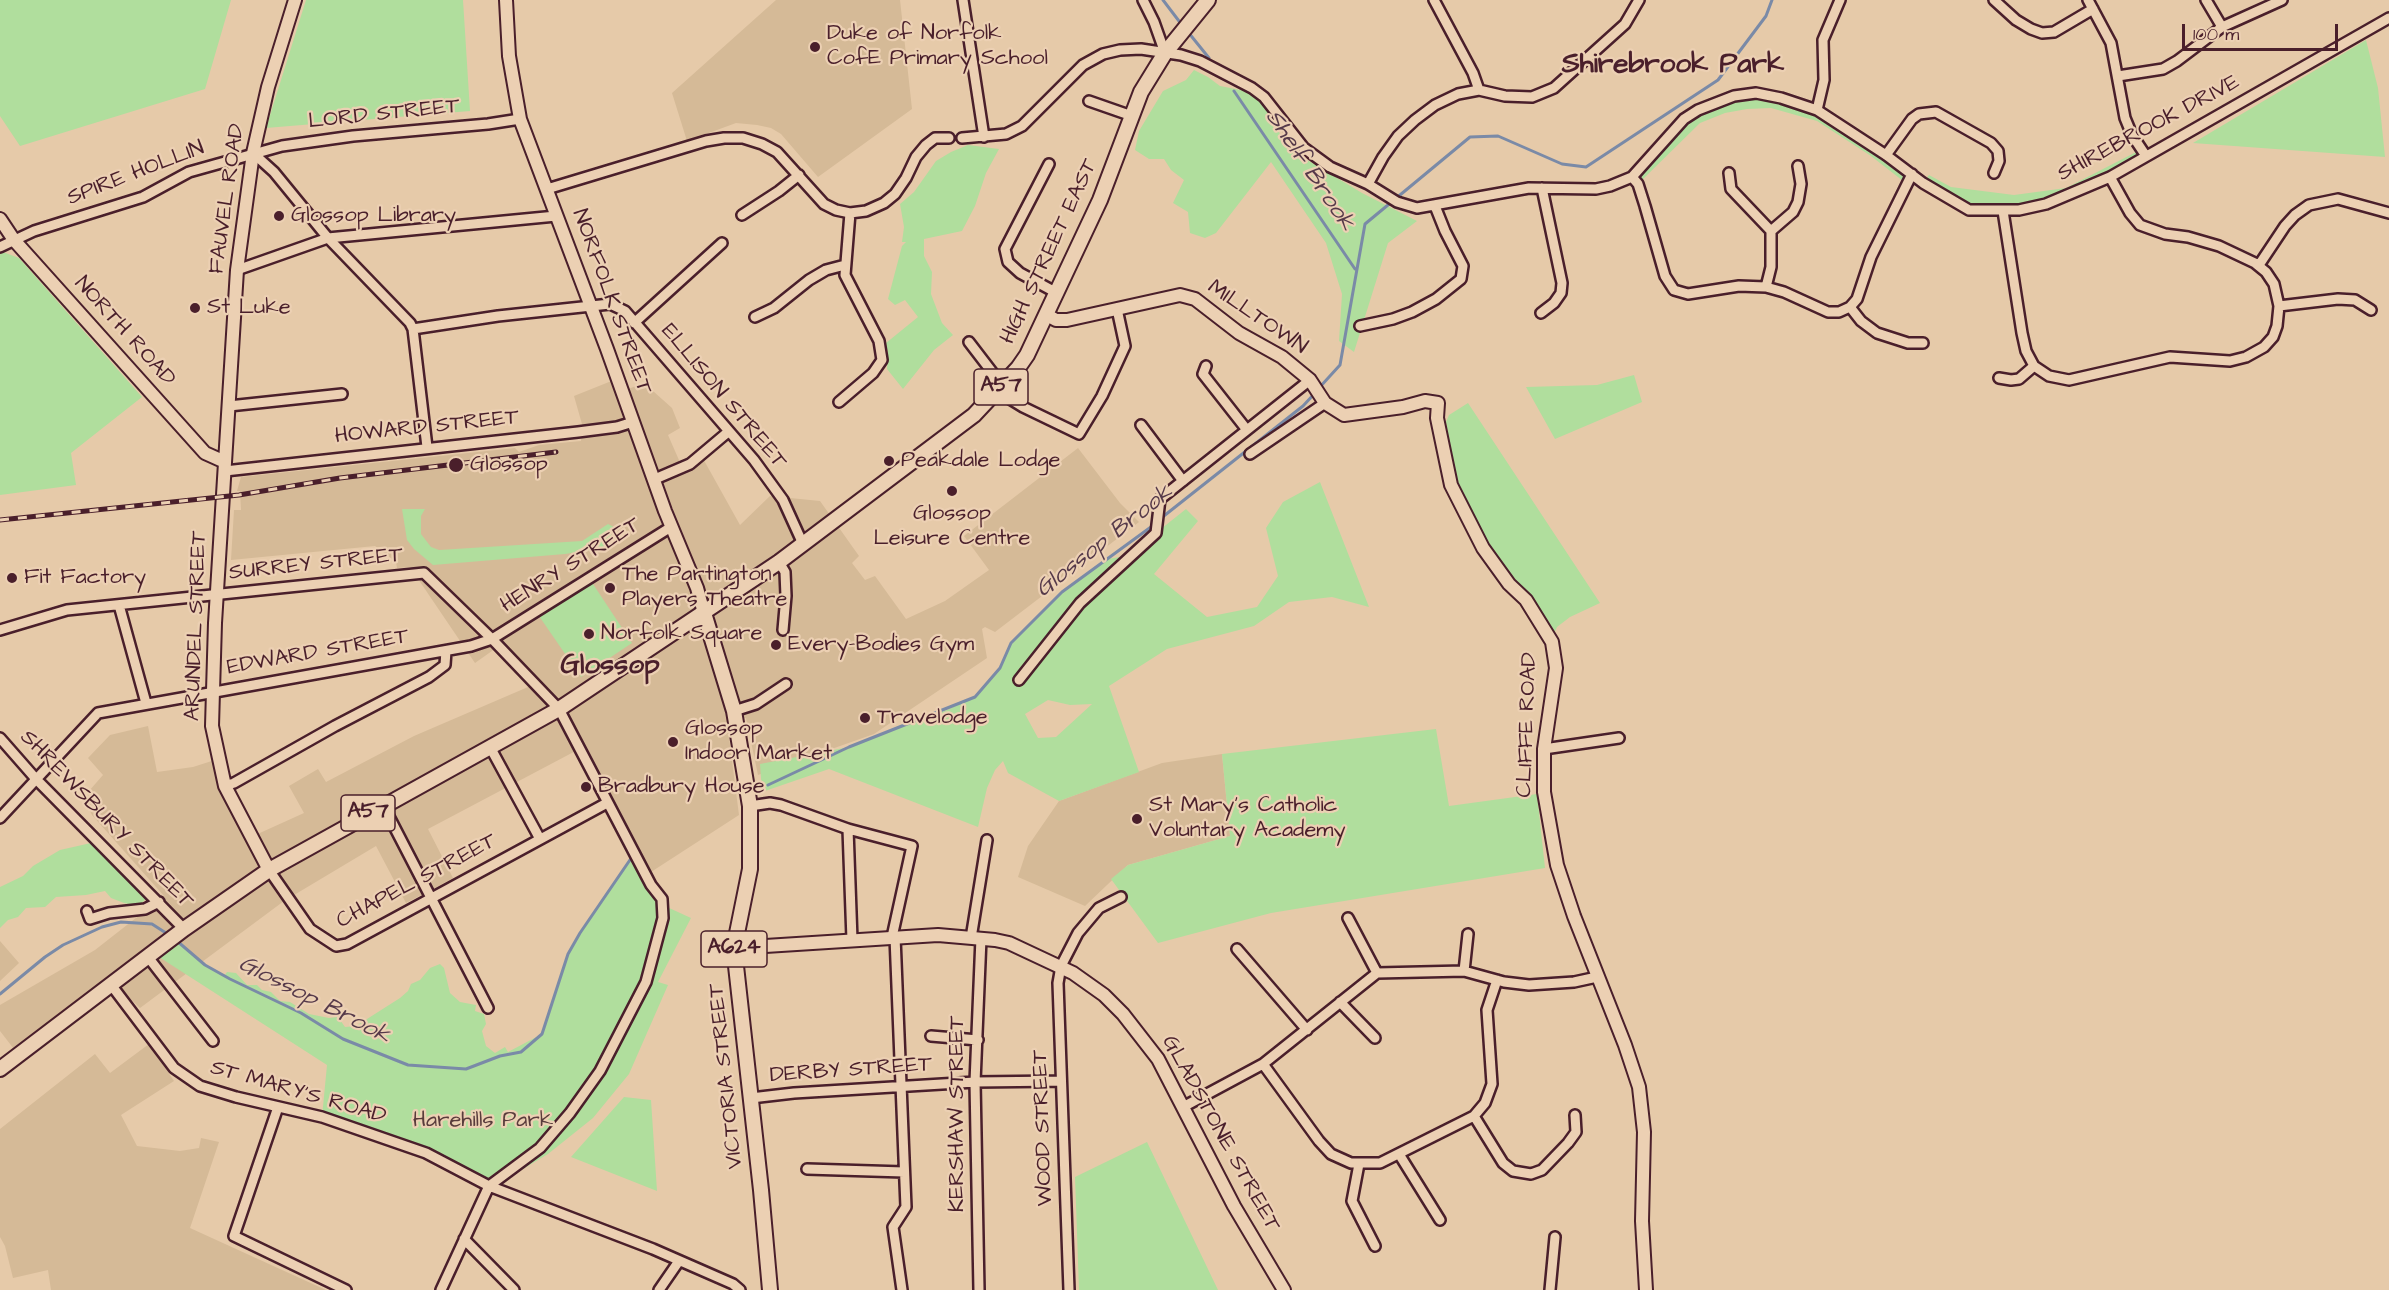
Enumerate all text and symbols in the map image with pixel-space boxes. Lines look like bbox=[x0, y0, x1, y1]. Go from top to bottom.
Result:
scale bar bbox=[2185, 12, 2341, 50]
place label: Duke of Norfolk CofE Primary School bbox=[827, 21, 1048, 72]
text: 100 m bbox=[2193, 22, 2239, 47]
marker: Duke of Norfolk CofE Primary School bbox=[808, 40, 822, 54]
district label: Shirebrook Park bbox=[1562, 49, 1784, 83]
street label: SHIREBROOK DRIVE bbox=[2053, 70, 2245, 188]
street label: LORD STREET bbox=[307, 94, 461, 136]
water label: Shelf Brook bbox=[1258, 105, 1360, 237]
street label: FAUVEL ROAD bbox=[204, 122, 252, 276]
street label: SPIRE HOLLIN bbox=[64, 136, 208, 212]
street label: HIGH STREET EAST bbox=[996, 155, 1104, 349]
place label: Glossop Library bbox=[291, 203, 456, 229]
street label: NORFOLK STREET bbox=[565, 206, 657, 398]
marker: Glossop Library bbox=[272, 209, 286, 223]
street label: NORTH ROAD bbox=[68, 272, 180, 392]
street label: MILLTOWN bbox=[1202, 275, 1312, 361]
place label: St Luke bbox=[207, 295, 291, 321]
marker: St Luke bbox=[188, 301, 202, 315]
street label: ELLISON STREET bbox=[655, 319, 791, 475]
road number: A57 bbox=[974, 369, 1028, 405]
street label: HOWARD STREET bbox=[334, 405, 520, 451]
place label: Peakdale Lodge bbox=[901, 448, 1060, 474]
place label: Glossop bbox=[470, 452, 548, 478]
marker: Peakdale Lodge bbox=[882, 454, 896, 468]
marker: Glossop bbox=[447, 456, 465, 474]
water label: Glossop Brook bbox=[1031, 479, 1179, 605]
marker: Glossop Leisure Centre bbox=[945, 484, 959, 498]
place label: Glossop Leisure Centre bbox=[874, 501, 1030, 552]
street label: HENRY STREET bbox=[496, 513, 646, 619]
street label: ARUNDEL STREET bbox=[180, 530, 214, 722]
street label: SURREY STREET bbox=[228, 543, 404, 587]
place label: The Partington Players Theatre bbox=[622, 562, 787, 614]
place label: Fit Factory bbox=[24, 565, 146, 591]
marker: Fit Factory bbox=[5, 571, 19, 585]
marker: The Partington Players Theatre bbox=[603, 581, 617, 595]
place label: Norfolk Square bbox=[601, 621, 762, 647]
street label: EDWARD STREET bbox=[225, 624, 411, 682]
marker: Norfolk Square bbox=[582, 627, 596, 641]
place label: Every-Bodies Gym bbox=[788, 632, 974, 658]
marker: Every-Bodies Gym bbox=[769, 638, 783, 652]
district label: Glossop bbox=[561, 650, 659, 684]
street label: CLIFFE ROAD bbox=[1512, 652, 1544, 798]
place label: Travelodge bbox=[877, 705, 988, 731]
marker: Travelodge bbox=[858, 711, 872, 725]
place label: Glossop Indoor Market bbox=[685, 716, 832, 768]
street label: SHREWSBURY STREET bbox=[14, 725, 198, 915]
marker: Glossop Indoor Market bbox=[666, 735, 680, 749]
place label: Bradbury House bbox=[598, 774, 765, 800]
marker: Bradbury House bbox=[579, 780, 593, 794]
place label: St Mary's Catholic Voluntary Academy bbox=[1149, 793, 1345, 844]
road number: A57 bbox=[341, 795, 395, 831]
marker: St Mary's Catholic Voluntary Academy bbox=[1130, 812, 1144, 826]
street label: CHAPEL STREET bbox=[333, 829, 501, 935]
road number: A624 bbox=[701, 931, 767, 967]
water label: Glossop Brook bbox=[233, 950, 395, 1052]
street label: VICTORIA STREET bbox=[704, 982, 750, 1170]
street label: KERSHAW STREET bbox=[945, 1016, 971, 1212]
street label: GLADSTONE STREET bbox=[1155, 1031, 1285, 1237]
street label: WOOD STREET bbox=[1028, 1049, 1060, 1207]
street label: DERBY STREET bbox=[769, 1052, 933, 1090]
street label: ST MARY'S ROAD bbox=[207, 1055, 389, 1131]
park label: Harehills Park bbox=[413, 1108, 553, 1134]

